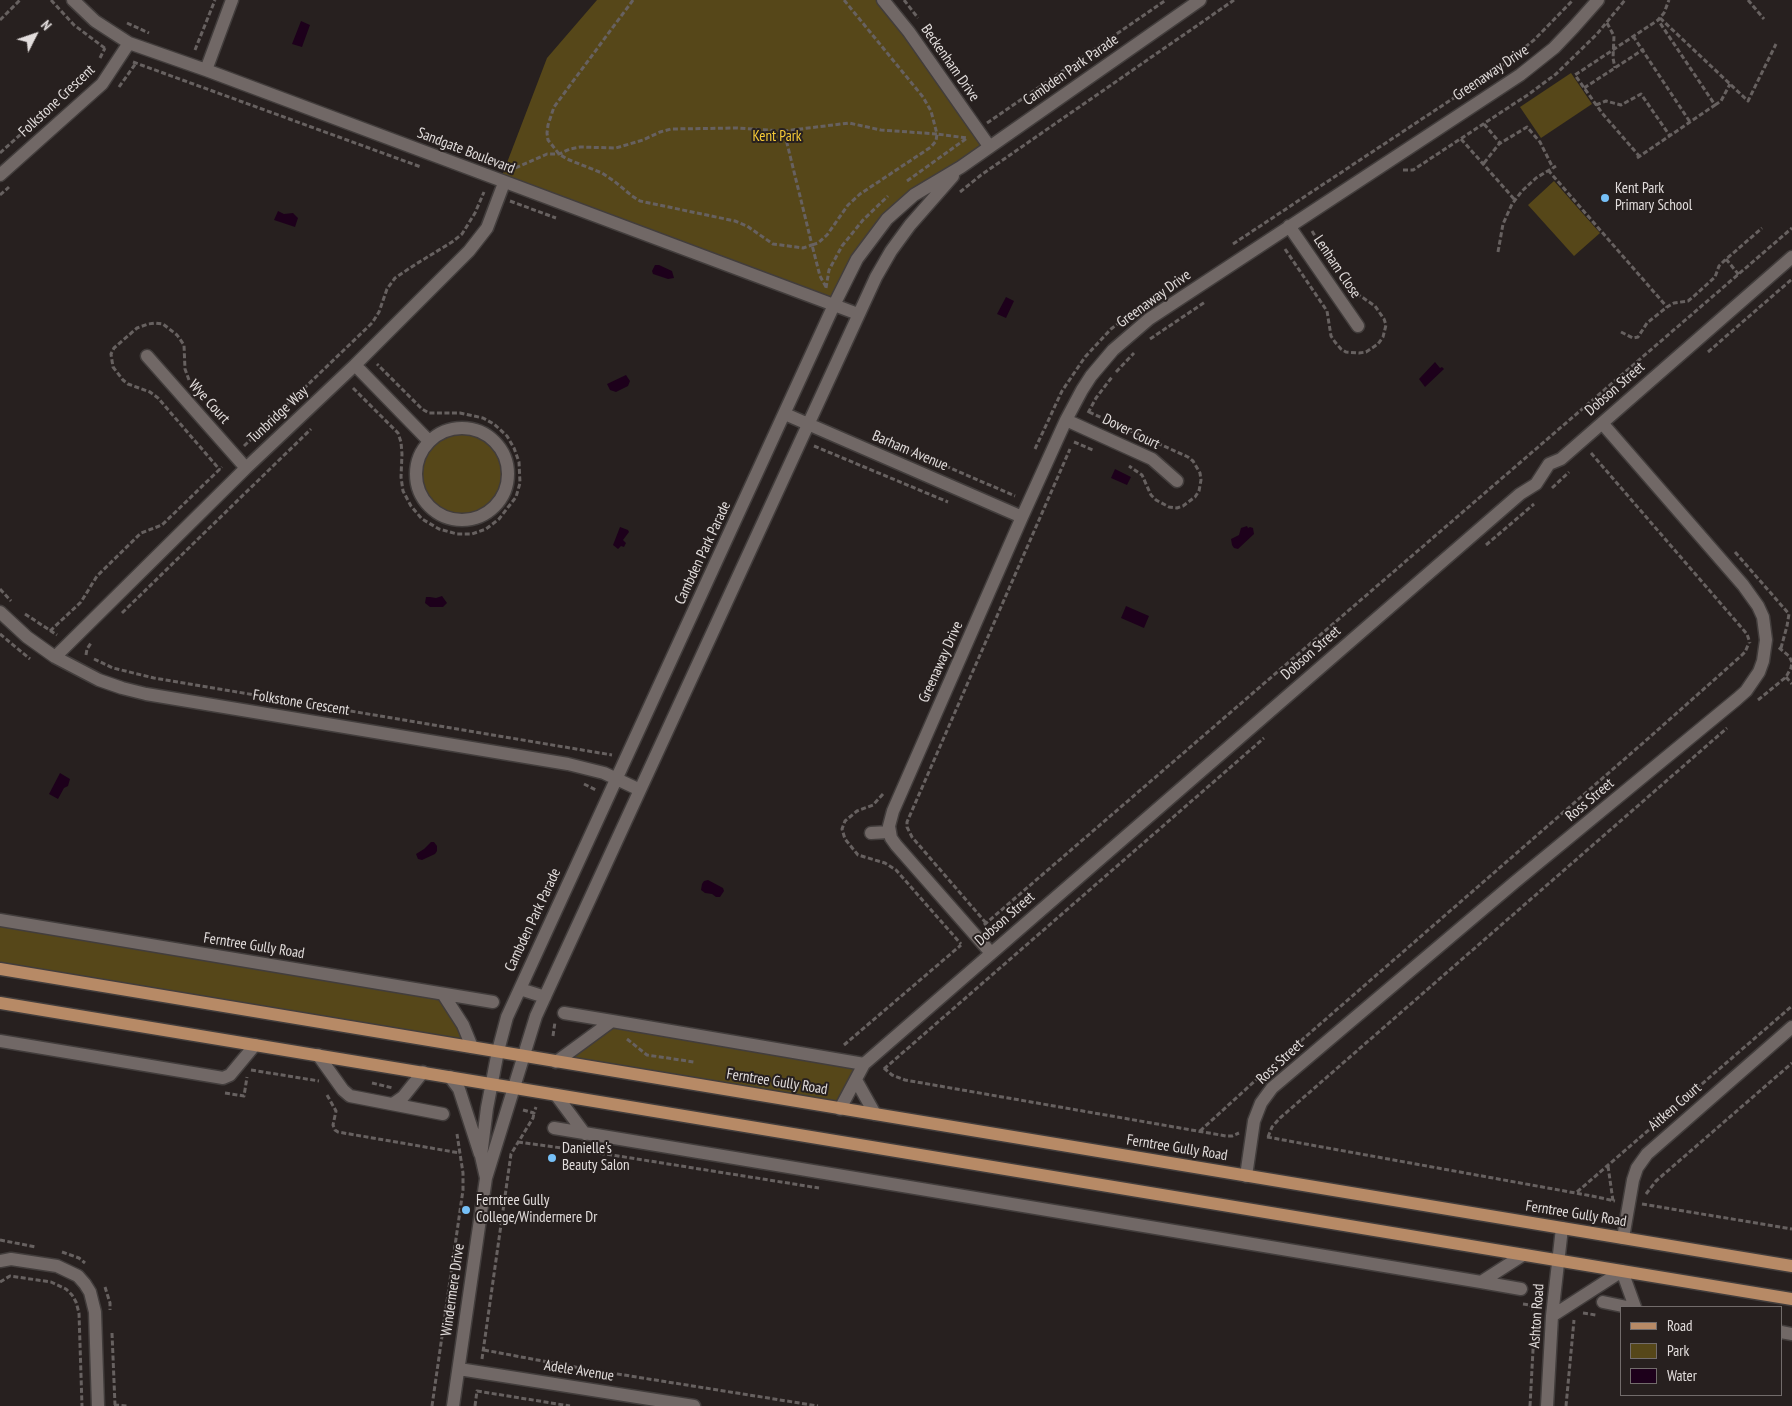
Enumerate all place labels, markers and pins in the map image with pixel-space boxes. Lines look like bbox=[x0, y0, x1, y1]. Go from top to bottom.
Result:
place label: Kent Park Primary School bbox=[1615, 180, 1692, 215]
marker: Kent Park Primary School bbox=[1599, 192, 1611, 204]
place label: Danielle's Beauty Salon bbox=[562, 1140, 630, 1175]
marker: Danielle's Beauty Salon bbox=[546, 1152, 558, 1164]
place label: Ferntree Gully College/Windermere Dr bbox=[476, 1192, 597, 1227]
marker: Ferntree Gully College/Windermere Dr bbox=[460, 1204, 472, 1216]

